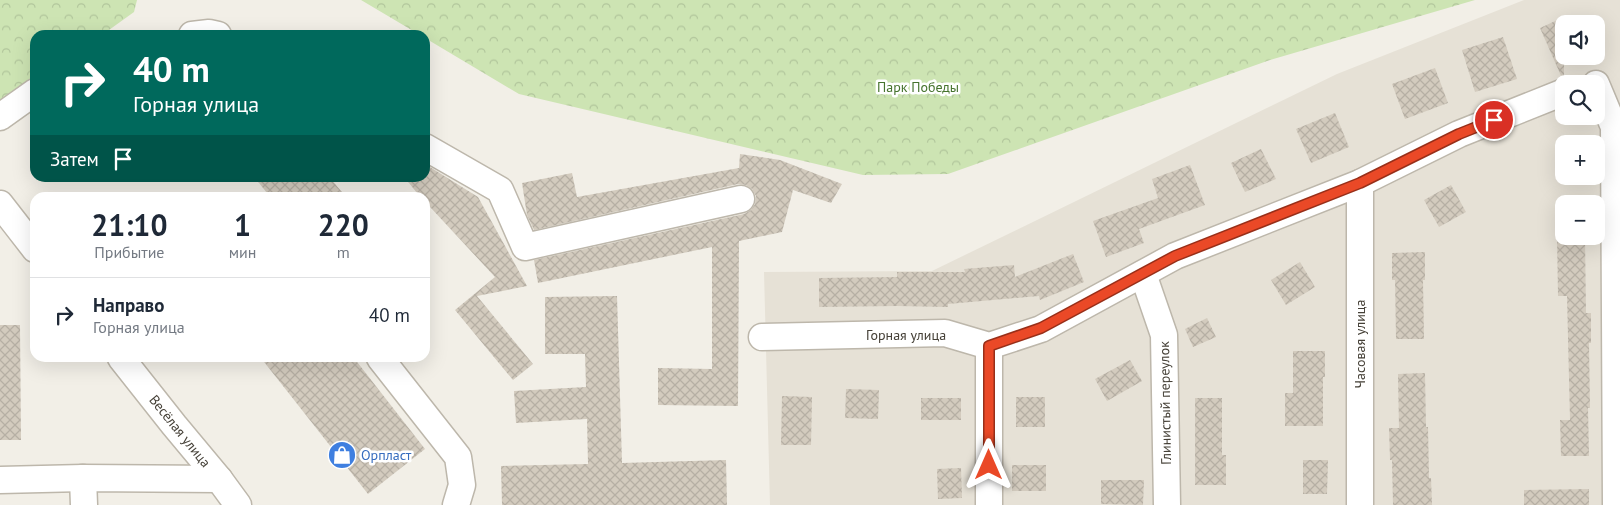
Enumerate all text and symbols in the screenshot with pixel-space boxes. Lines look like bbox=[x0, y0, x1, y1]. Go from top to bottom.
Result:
map controls bbox=[1555, 15, 1605, 245]
button: sound bbox=[1555, 15, 1605, 65]
text: 40 m bbox=[133, 46, 210, 92]
icon: right bbox=[50, 50, 115, 115]
button: search bbox=[1555, 75, 1605, 125]
park label: Парк Победы bbox=[877, 78, 959, 96]
text: Горная улица bbox=[133, 90, 259, 118]
pin bbox=[1473, 99, 1515, 141]
icon: arrive bbox=[1480, 106, 1508, 134]
button: + bbox=[1555, 135, 1605, 185]
icon: arrive bbox=[109, 145, 137, 173]
text: Затем bbox=[50, 147, 99, 171]
button: − bbox=[1555, 195, 1605, 245]
text: 21:10 bbox=[91, 205, 167, 244]
text: 1 bbox=[234, 205, 251, 244]
text: 220 bbox=[318, 205, 369, 244]
text: Прибытие bbox=[94, 242, 165, 262]
text: мин bbox=[229, 242, 256, 262]
text: m bbox=[337, 242, 350, 262]
text: Направо bbox=[93, 293, 164, 317]
street label: Часовая улица bbox=[1351, 300, 1369, 388]
icon: right bbox=[50, 301, 78, 329]
text: 40 m bbox=[369, 303, 410, 327]
text: Горная улица bbox=[93, 317, 185, 337]
street label: Горная улица bbox=[866, 326, 946, 344]
street label: Глинистый переулок bbox=[1155, 341, 1175, 465]
street label: Весёлая улица bbox=[145, 391, 215, 471]
position arrow bbox=[962, 438, 1014, 490]
shop icon: Орпласт bbox=[327, 440, 357, 470]
place label: Орпласт bbox=[361, 446, 412, 464]

